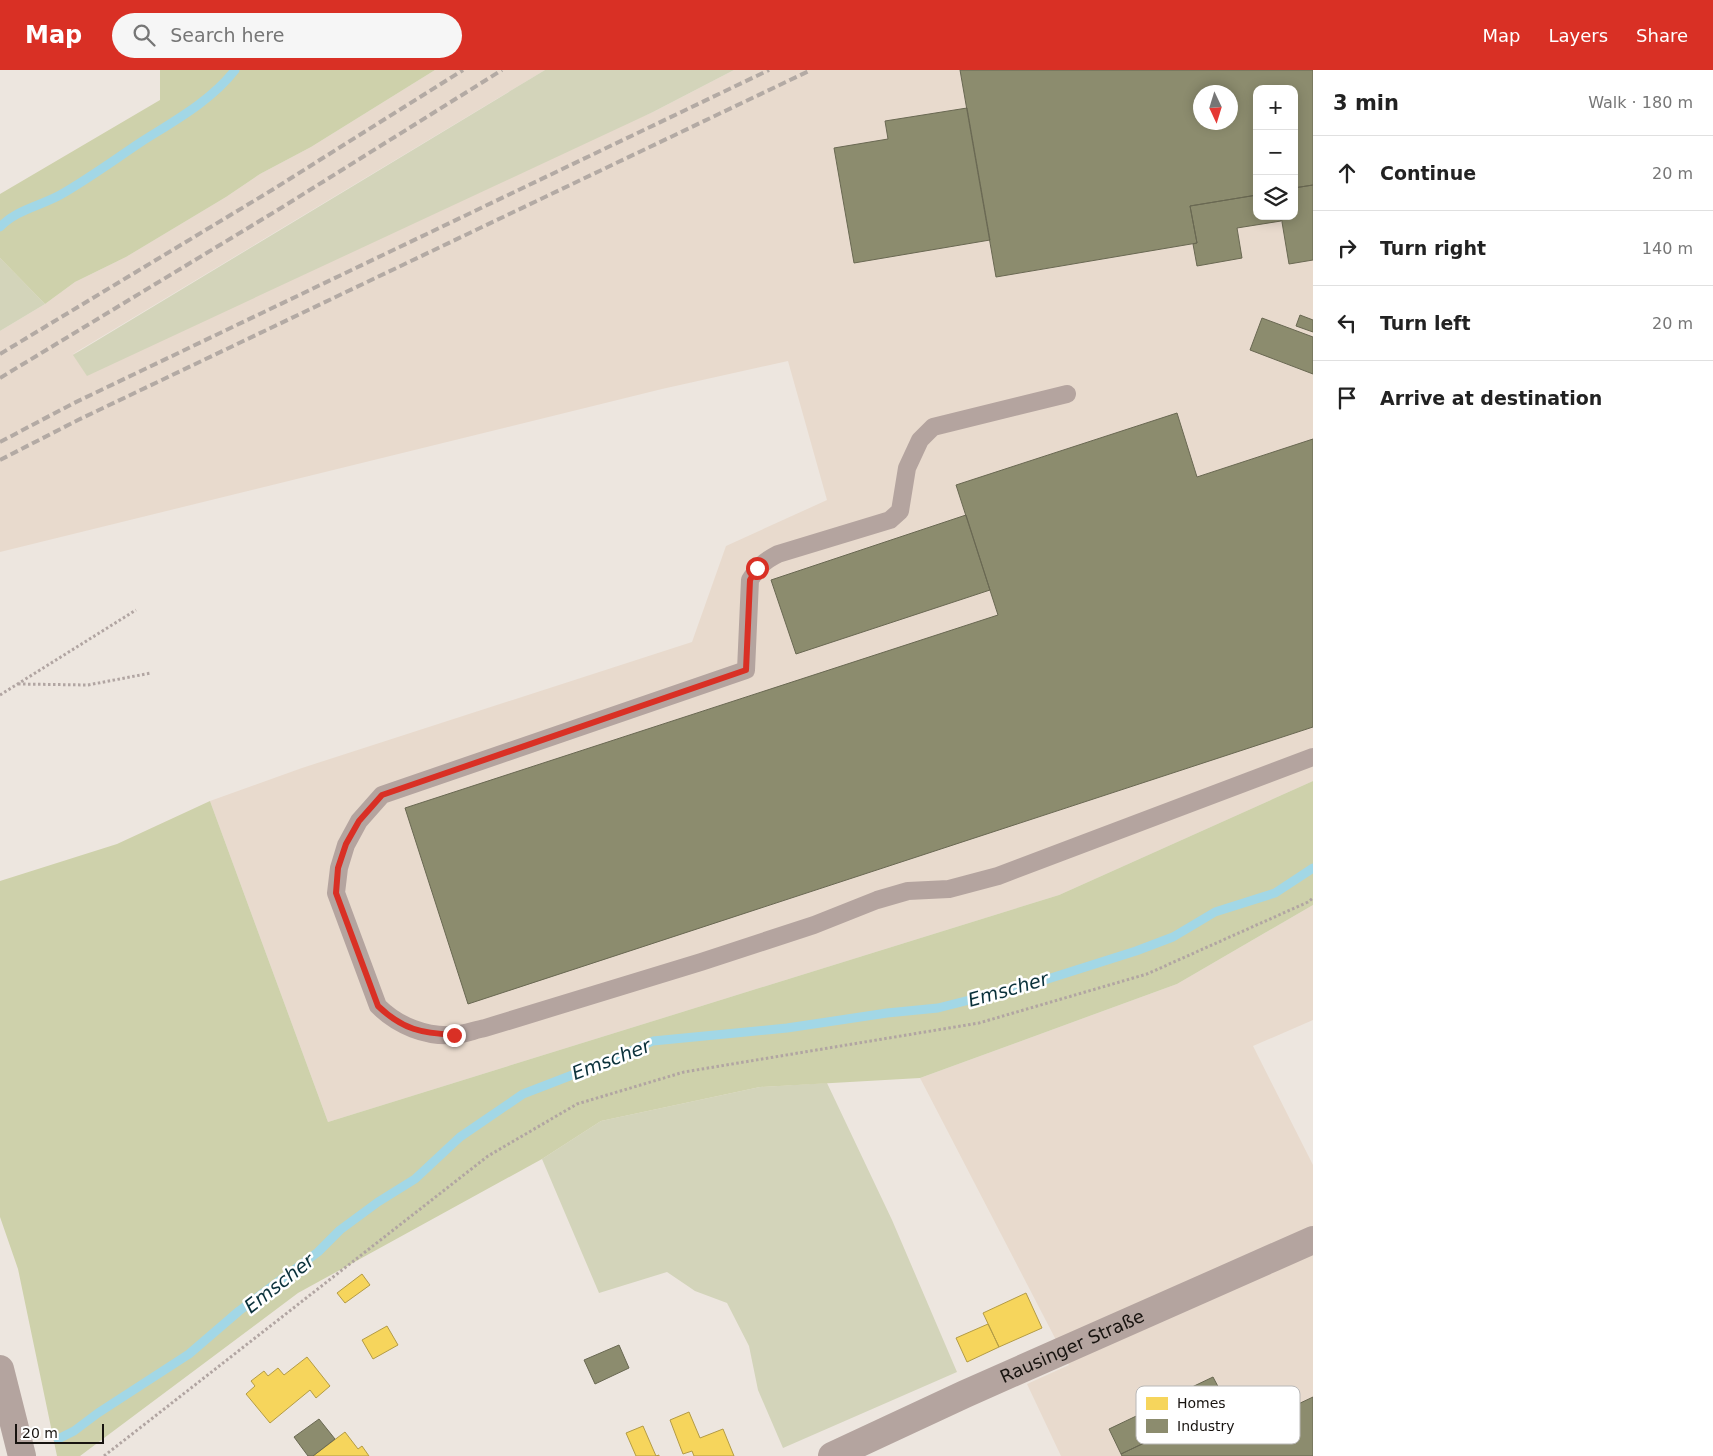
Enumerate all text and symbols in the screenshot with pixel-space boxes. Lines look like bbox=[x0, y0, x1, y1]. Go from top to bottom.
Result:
search box bbox=[112, 13, 462, 58]
text: Map bbox=[25, 21, 82, 49]
icon: search bbox=[130, 21, 158, 49]
text: Search here bbox=[170, 24, 284, 46]
text: Map bbox=[1482, 25, 1520, 46]
text: Layers bbox=[1548, 25, 1608, 46]
text: Share bbox=[1636, 25, 1688, 46]
north arrow bbox=[1193, 85, 1238, 130]
map controls bbox=[1253, 85, 1298, 220]
button: + bbox=[1253, 85, 1298, 130]
text: 3 min bbox=[1333, 91, 1399, 115]
text: Walk · 180 m bbox=[1588, 93, 1693, 112]
button: − bbox=[1253, 130, 1298, 175]
icon: ahead bbox=[1333, 159, 1361, 187]
text: Continue bbox=[1380, 162, 1476, 184]
text: 20 m bbox=[1652, 164, 1693, 183]
button: layers bbox=[1253, 175, 1298, 220]
icon: right bbox=[1333, 234, 1361, 262]
text: Turn right bbox=[1380, 237, 1486, 259]
text: 140 m bbox=[1642, 239, 1693, 258]
icon: left bbox=[1333, 309, 1361, 337]
text: Turn left bbox=[1380, 312, 1471, 334]
text: 20 m bbox=[1652, 314, 1693, 333]
icon: arrive bbox=[1333, 384, 1361, 412]
text: Arrive at destination bbox=[1380, 387, 1602, 409]
route start bbox=[746, 557, 769, 580]
water label: Emscher bbox=[965, 967, 1052, 1011]
route end bbox=[443, 1024, 466, 1047]
water label: Emscher bbox=[569, 1034, 655, 1084]
water label: Emscher bbox=[240, 1248, 319, 1317]
street label: Rausinger Straße bbox=[997, 1305, 1147, 1387]
legend bbox=[1136, 1386, 1300, 1444]
text: Homes bbox=[1177, 1395, 1226, 1411]
text: Industry bbox=[1177, 1418, 1235, 1434]
scale bar bbox=[15, 1421, 104, 1444]
text: 20 m bbox=[22, 1425, 58, 1441]

